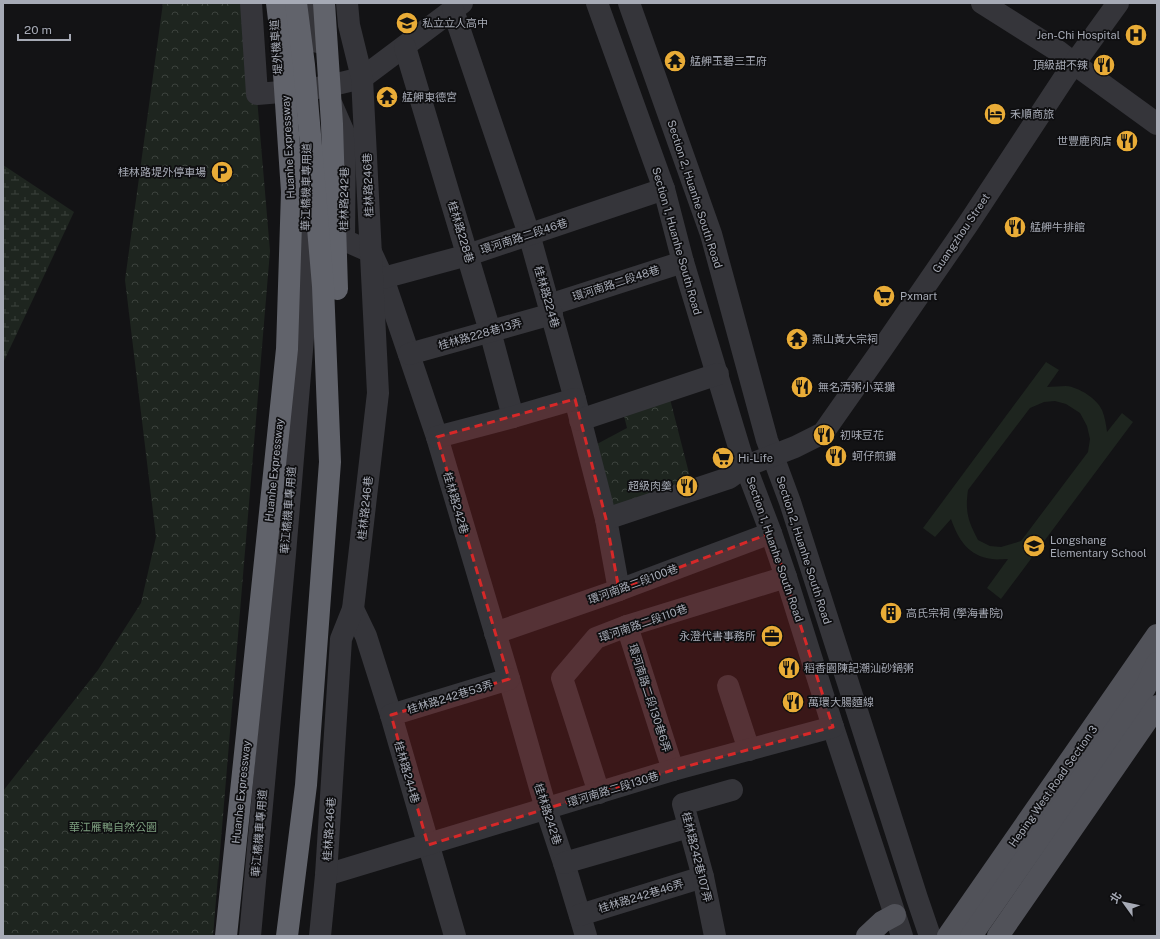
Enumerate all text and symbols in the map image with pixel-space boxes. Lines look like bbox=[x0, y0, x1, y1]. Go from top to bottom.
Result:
school or university icon: 私立立人高中 bbox=[394, 10, 420, 36]
scale bar bbox=[18, 16, 70, 42]
place label: 私立立人高中 bbox=[422, 17, 488, 29]
street label: 堤外機車道 bbox=[268, 19, 284, 75]
hospital icon: Jen-Chi Hospital bbox=[1123, 22, 1149, 48]
text: 20 m bbox=[24, 23, 52, 37]
place label: Jen-Chi Hospital bbox=[1037, 29, 1120, 41]
temple icon: 艋舺玉碧三王府 bbox=[662, 48, 688, 74]
restaurant icon: 頂級甜不辣 bbox=[1091, 52, 1117, 78]
place label: 艋舺玉碧三王府 bbox=[690, 55, 767, 67]
place label: 頂級甜不辣 bbox=[1033, 59, 1088, 71]
temple icon: 艋舺東德宮 bbox=[374, 84, 400, 110]
place label: 艋舺東德宮 bbox=[402, 91, 457, 103]
street label: Huanhe Expressway bbox=[279, 95, 297, 199]
hotel icon: 禾順商旅 bbox=[982, 101, 1008, 127]
place label: 禾順商旅 bbox=[1010, 108, 1054, 120]
street label: Section 2, Huanhe South Road bbox=[665, 118, 725, 270]
restaurant icon: 世豐鹿肉店 bbox=[1114, 128, 1140, 154]
place label: 世豐鹿肉店 bbox=[1057, 135, 1112, 147]
street label: 華江橋機車專用道 bbox=[299, 143, 313, 231]
street label: 桂林路246巷 bbox=[361, 153, 375, 217]
parking icon: 桂林路堤外停車場 bbox=[209, 159, 235, 185]
place label: 桂林路堤外停車場 bbox=[118, 166, 206, 178]
street label: Section 1, Huanhe South Road bbox=[650, 166, 704, 316]
street label: 桂林路242巷 bbox=[337, 167, 351, 231]
street label: Guangzhou Street bbox=[930, 191, 992, 275]
street label: 桂林路228巷 bbox=[446, 200, 476, 264]
restaurant icon: 艋舺牛排館 bbox=[1002, 214, 1028, 240]
street label: 環河南路二段46巷 bbox=[479, 216, 569, 256]
place label: 艋舺牛排館 bbox=[1030, 221, 1085, 233]
street label: 環河南路二段48巷 bbox=[571, 263, 661, 303]
street label: 桂林路224巷 bbox=[532, 265, 562, 329]
supermarket icon: Pxmart bbox=[871, 283, 897, 309]
place label: Pxmart bbox=[900, 290, 937, 302]
street label: 桂林路228巷13弄 bbox=[437, 316, 523, 352]
temple icon: 燕山黃大宗祠 bbox=[784, 326, 810, 352]
place label: 燕山黃大宗祠 bbox=[812, 333, 878, 345]
restaurant icon: 無名清粥小菜攤 bbox=[789, 374, 815, 400]
place label: 無名清粥小菜攤 bbox=[818, 381, 895, 393]
street label: Huanhe Expressway bbox=[263, 418, 285, 522]
restaurant icon: 初味豆花 bbox=[811, 422, 837, 448]
place label: 初味豆花 bbox=[840, 429, 884, 441]
restaurant icon: 蚵仔煎攤 bbox=[823, 443, 849, 469]
supermarket icon: Hi-Life bbox=[710, 445, 736, 471]
place label: 蚵仔煎攤 bbox=[852, 450, 896, 462]
place label: Hi-Life bbox=[738, 452, 773, 464]
street label: 華江橋機車專用道 bbox=[278, 466, 298, 554]
street label: 桂林路242巷 bbox=[441, 471, 471, 535]
restaurant icon: 超級肉羹 bbox=[674, 473, 700, 499]
street label: Section 2, Huanhe South Road bbox=[774, 474, 834, 626]
street label: 桂林路246巷 bbox=[356, 475, 374, 541]
street label: Section 1, Huanhe South Road bbox=[744, 475, 806, 623]
place label: 超級肉羹 bbox=[628, 480, 672, 492]
school or university icon: Longshang Elementary School bbox=[1021, 533, 1047, 559]
place label: Longshang Elementary School bbox=[1050, 534, 1147, 559]
street label: 環河南路二段100巷 bbox=[586, 562, 680, 606]
building icon: 高氏宗祠 (學海書院) bbox=[878, 600, 904, 626]
street label: 環河南路二段110巷 bbox=[597, 602, 689, 644]
place label: 高氏宗祠 (學海書院) bbox=[906, 607, 1003, 619]
office icon: 永澄代書事務所 bbox=[759, 623, 785, 649]
place label: 永澄代書事務所 bbox=[679, 630, 756, 642]
street label: 環河南路二段130巷6弄 bbox=[627, 642, 673, 754]
restaurant icon: 稻香園陳記潮汕砂鍋粥 bbox=[776, 655, 802, 681]
place label: 稻香園陳記潮汕砂鍋粥 bbox=[804, 662, 914, 674]
street label: 桂林路242巷53弄 bbox=[406, 678, 494, 716]
restaurant icon: 萬環大腸麵線 bbox=[780, 689, 806, 715]
place label: 萬環大腸麵線 bbox=[808, 696, 874, 708]
street label: Heping West Road Section 3 bbox=[1006, 723, 1100, 849]
street label: 桂林路244巷 bbox=[392, 739, 422, 805]
street label: Huanhe Expressway bbox=[230, 740, 252, 844]
street label: 環河南路二段130巷 bbox=[566, 769, 660, 809]
street label: 桂林路242巷 bbox=[532, 782, 564, 846]
street label: 華江橋機車專用道 bbox=[249, 789, 269, 877]
street label: 桂林路246巷 bbox=[321, 796, 337, 862]
street label: 桂林路242巷107弄 bbox=[680, 811, 714, 903]
park label: 華江雁鴨自然公園 bbox=[69, 821, 157, 833]
street label: 桂林路242巷46弄 bbox=[597, 877, 685, 915]
north arrow bbox=[1104, 883, 1144, 923]
text: 北 bbox=[1108, 890, 1124, 905]

